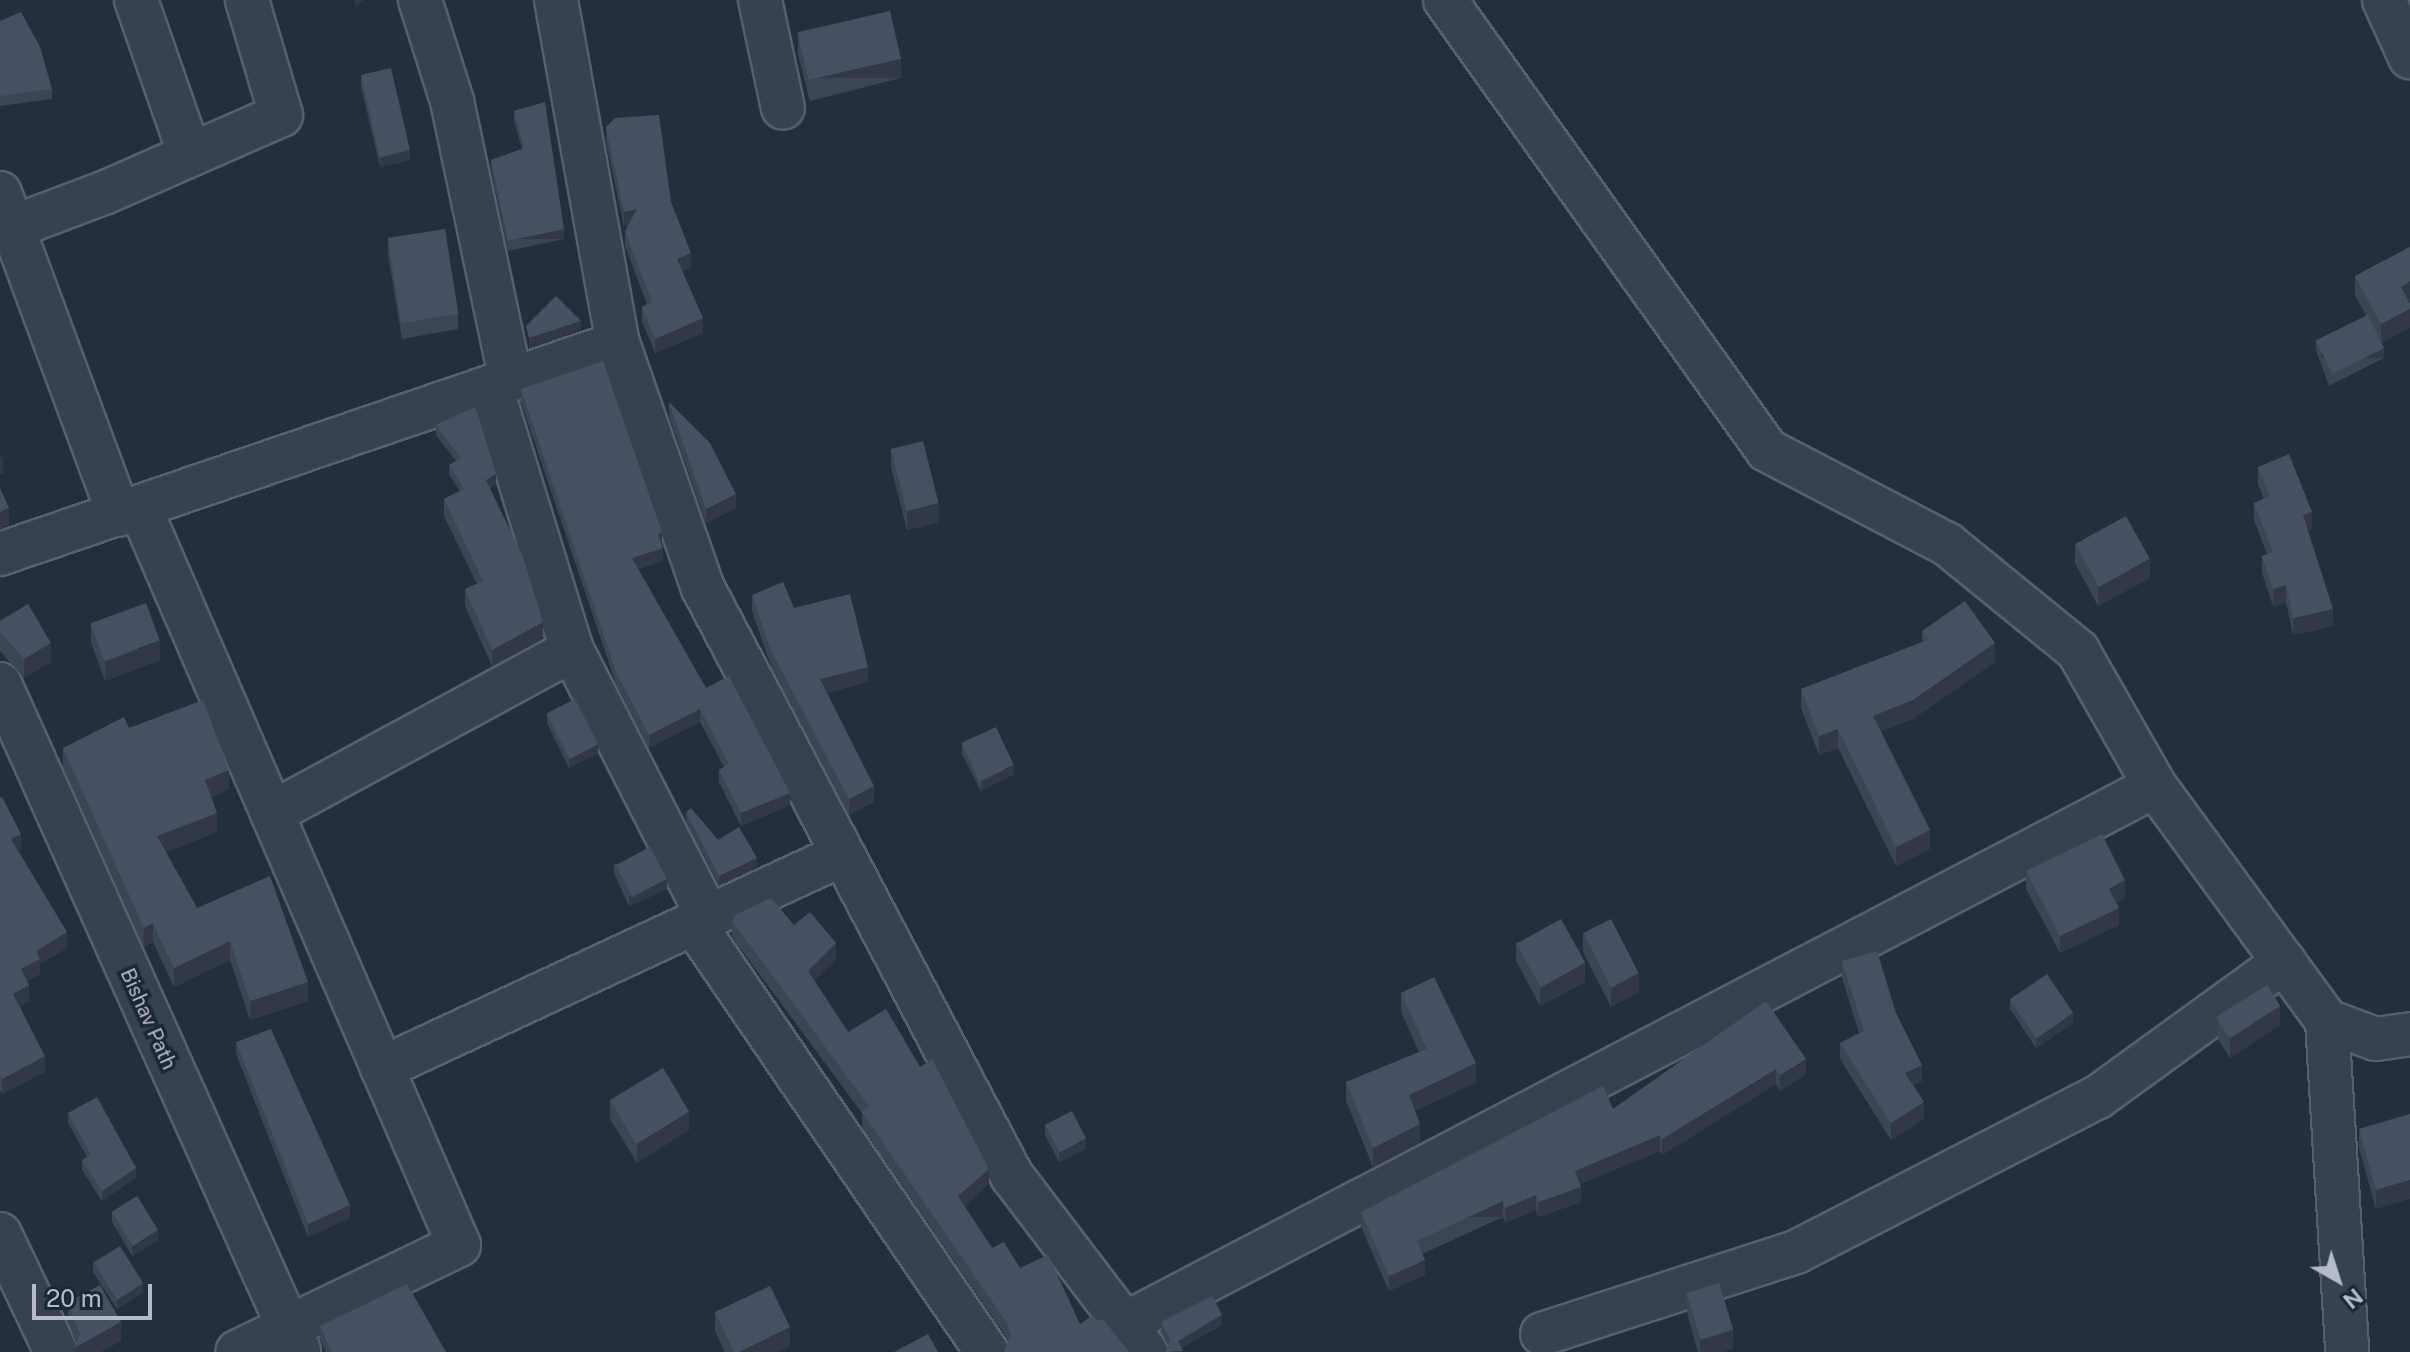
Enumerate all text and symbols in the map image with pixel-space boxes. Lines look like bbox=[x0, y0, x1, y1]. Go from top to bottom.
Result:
street label: Bishav Path bbox=[115, 965, 181, 1073]
north arrow bbox=[2298, 1240, 2378, 1320]
scale bar bbox=[36, 1268, 156, 1318]
text: N bbox=[2338, 1283, 2368, 1314]
text: 20 m bbox=[46, 1284, 102, 1312]

